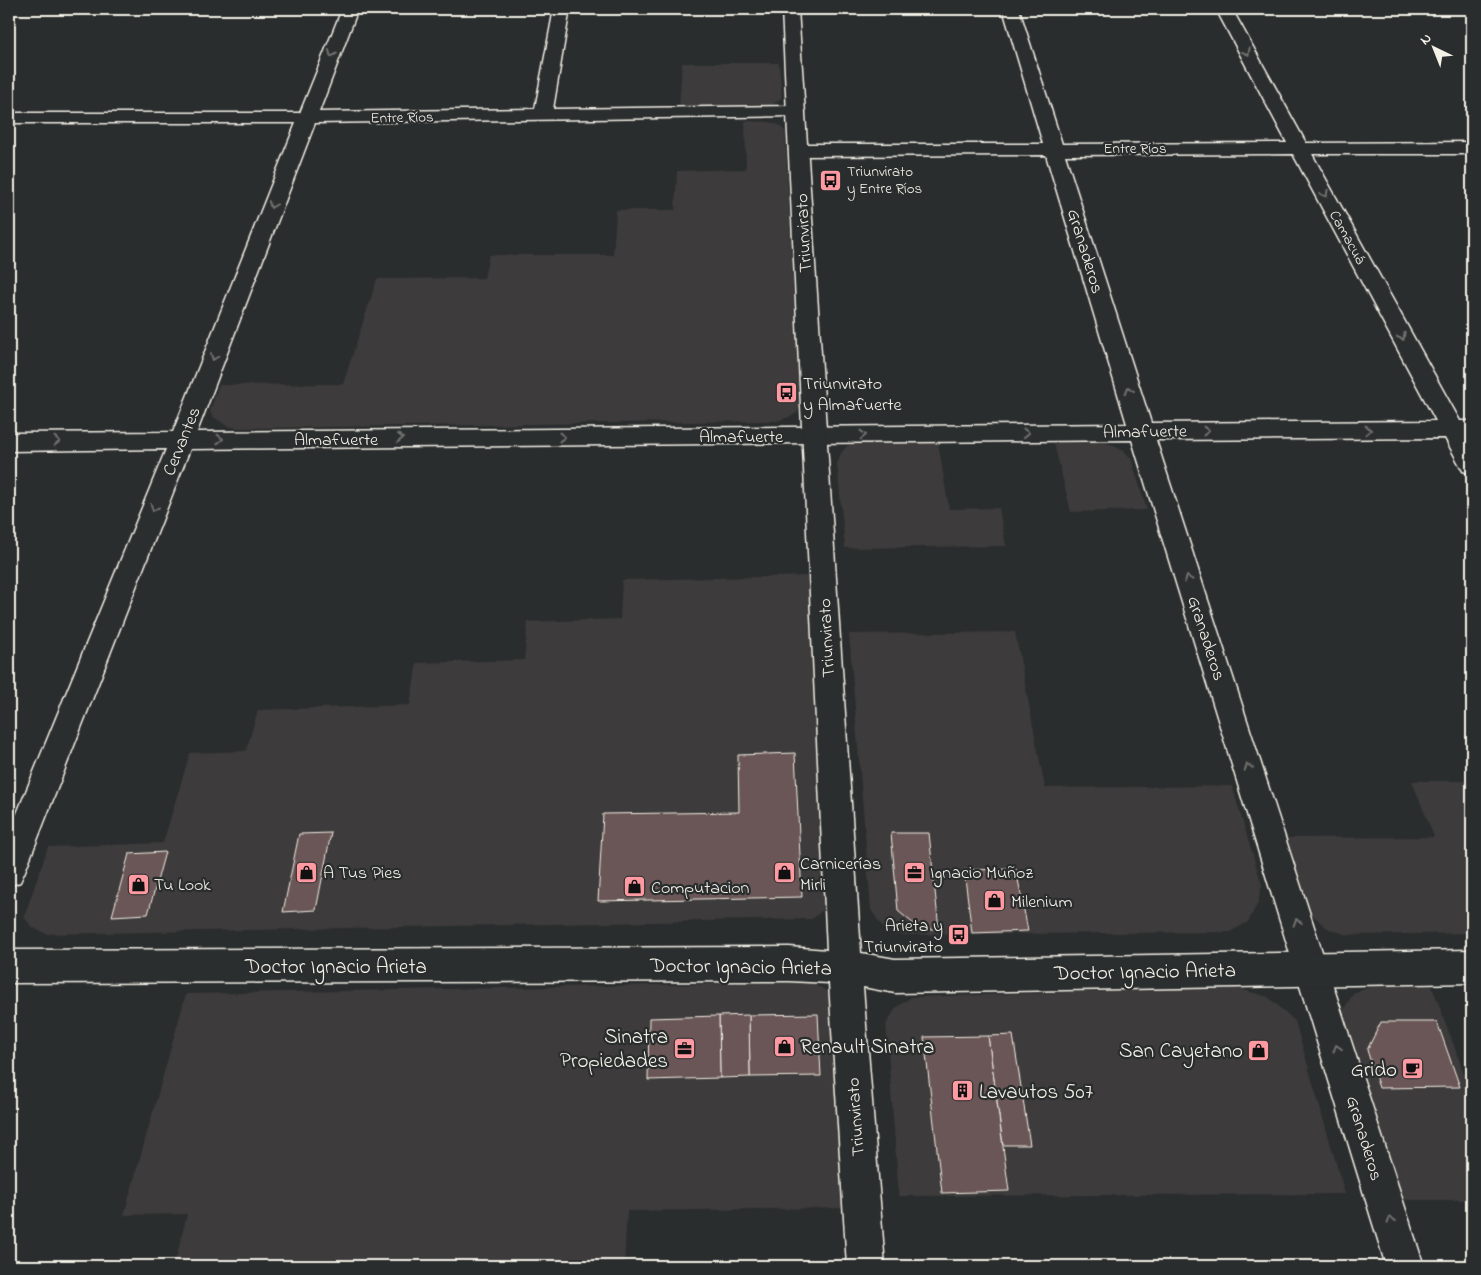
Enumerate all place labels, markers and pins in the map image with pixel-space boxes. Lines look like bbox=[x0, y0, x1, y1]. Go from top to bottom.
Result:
place label: Triunvirato y Entre Ríos bbox=[847, 161, 922, 201]
bus stop icon: Triunvirato y Entre Ríos bbox=[819, 168, 843, 192]
place label: Triunvirato y Almafuerte bbox=[803, 372, 903, 419]
bus stop icon: Triunvirato y Almafuerte bbox=[775, 381, 799, 405]
place label: Carnicerías Mirli bbox=[800, 852, 881, 899]
shop icon: A Tus Pies bbox=[295, 860, 319, 884]
office icon: Ignacio Muñoz bbox=[902, 860, 926, 884]
place label: A Tus Pies bbox=[323, 861, 402, 887]
shop icon: Carnicerías Mirli bbox=[772, 861, 796, 885]
place label: Ignacio Muñoz bbox=[930, 861, 1033, 888]
shop icon: Tu Look bbox=[126, 872, 150, 896]
place label: Tu Look bbox=[154, 873, 211, 899]
shop icon: Computacion bbox=[623, 875, 647, 899]
place label: Computacion bbox=[651, 876, 750, 902]
shop icon: Milenium bbox=[983, 889, 1007, 913]
place label: Milenium bbox=[1011, 890, 1073, 916]
place label: Arieta y Triunvirato bbox=[864, 914, 943, 961]
bus stop icon: Arieta y Triunvirato bbox=[947, 923, 971, 947]
place label: Sinatra Propiedades bbox=[560, 1023, 668, 1077]
place label: Renault Sinatra bbox=[800, 1033, 934, 1063]
shop icon: Renault Sinatra bbox=[772, 1034, 796, 1058]
office icon: Sinatra Propiedades bbox=[672, 1036, 696, 1060]
place label: San Cayetano bbox=[1119, 1037, 1243, 1069]
shop icon: San Cayetano bbox=[1247, 1038, 1271, 1062]
place label: Grido bbox=[1351, 1056, 1397, 1086]
cafe icon: Grido bbox=[1401, 1057, 1425, 1081]
place label: Lavautos 507 bbox=[979, 1078, 1094, 1108]
building icon: Lavautos 507 bbox=[951, 1079, 975, 1103]

